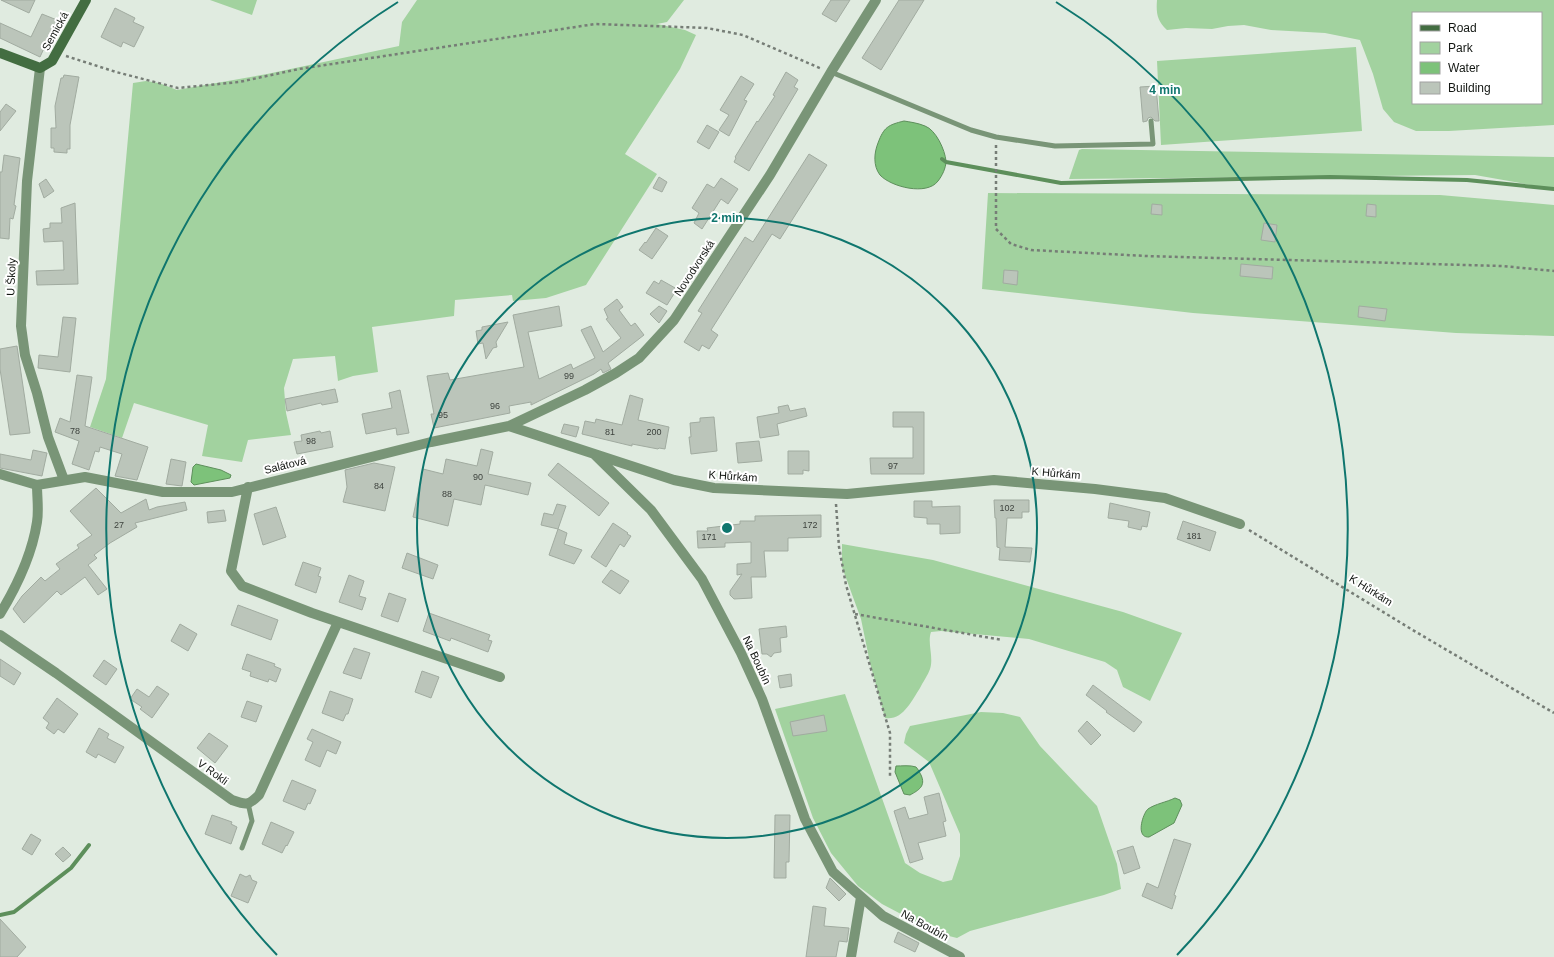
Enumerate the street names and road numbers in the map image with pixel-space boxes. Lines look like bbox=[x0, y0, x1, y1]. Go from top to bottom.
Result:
street label: Semická bbox=[40, 9, 71, 52]
street label: Novodvorská bbox=[671, 237, 717, 298]
street label: U Školy bbox=[4, 257, 18, 296]
street label: Salátová bbox=[263, 454, 308, 476]
street label: K Hůrkám bbox=[1031, 465, 1081, 481]
street label: K Hůrkám bbox=[708, 468, 758, 484]
street label: K Hůrkám bbox=[1347, 572, 1395, 608]
street label: Na Boubín bbox=[741, 634, 773, 686]
street label: V Rokli bbox=[195, 757, 231, 787]
street label: Na Boubín bbox=[899, 907, 951, 943]

